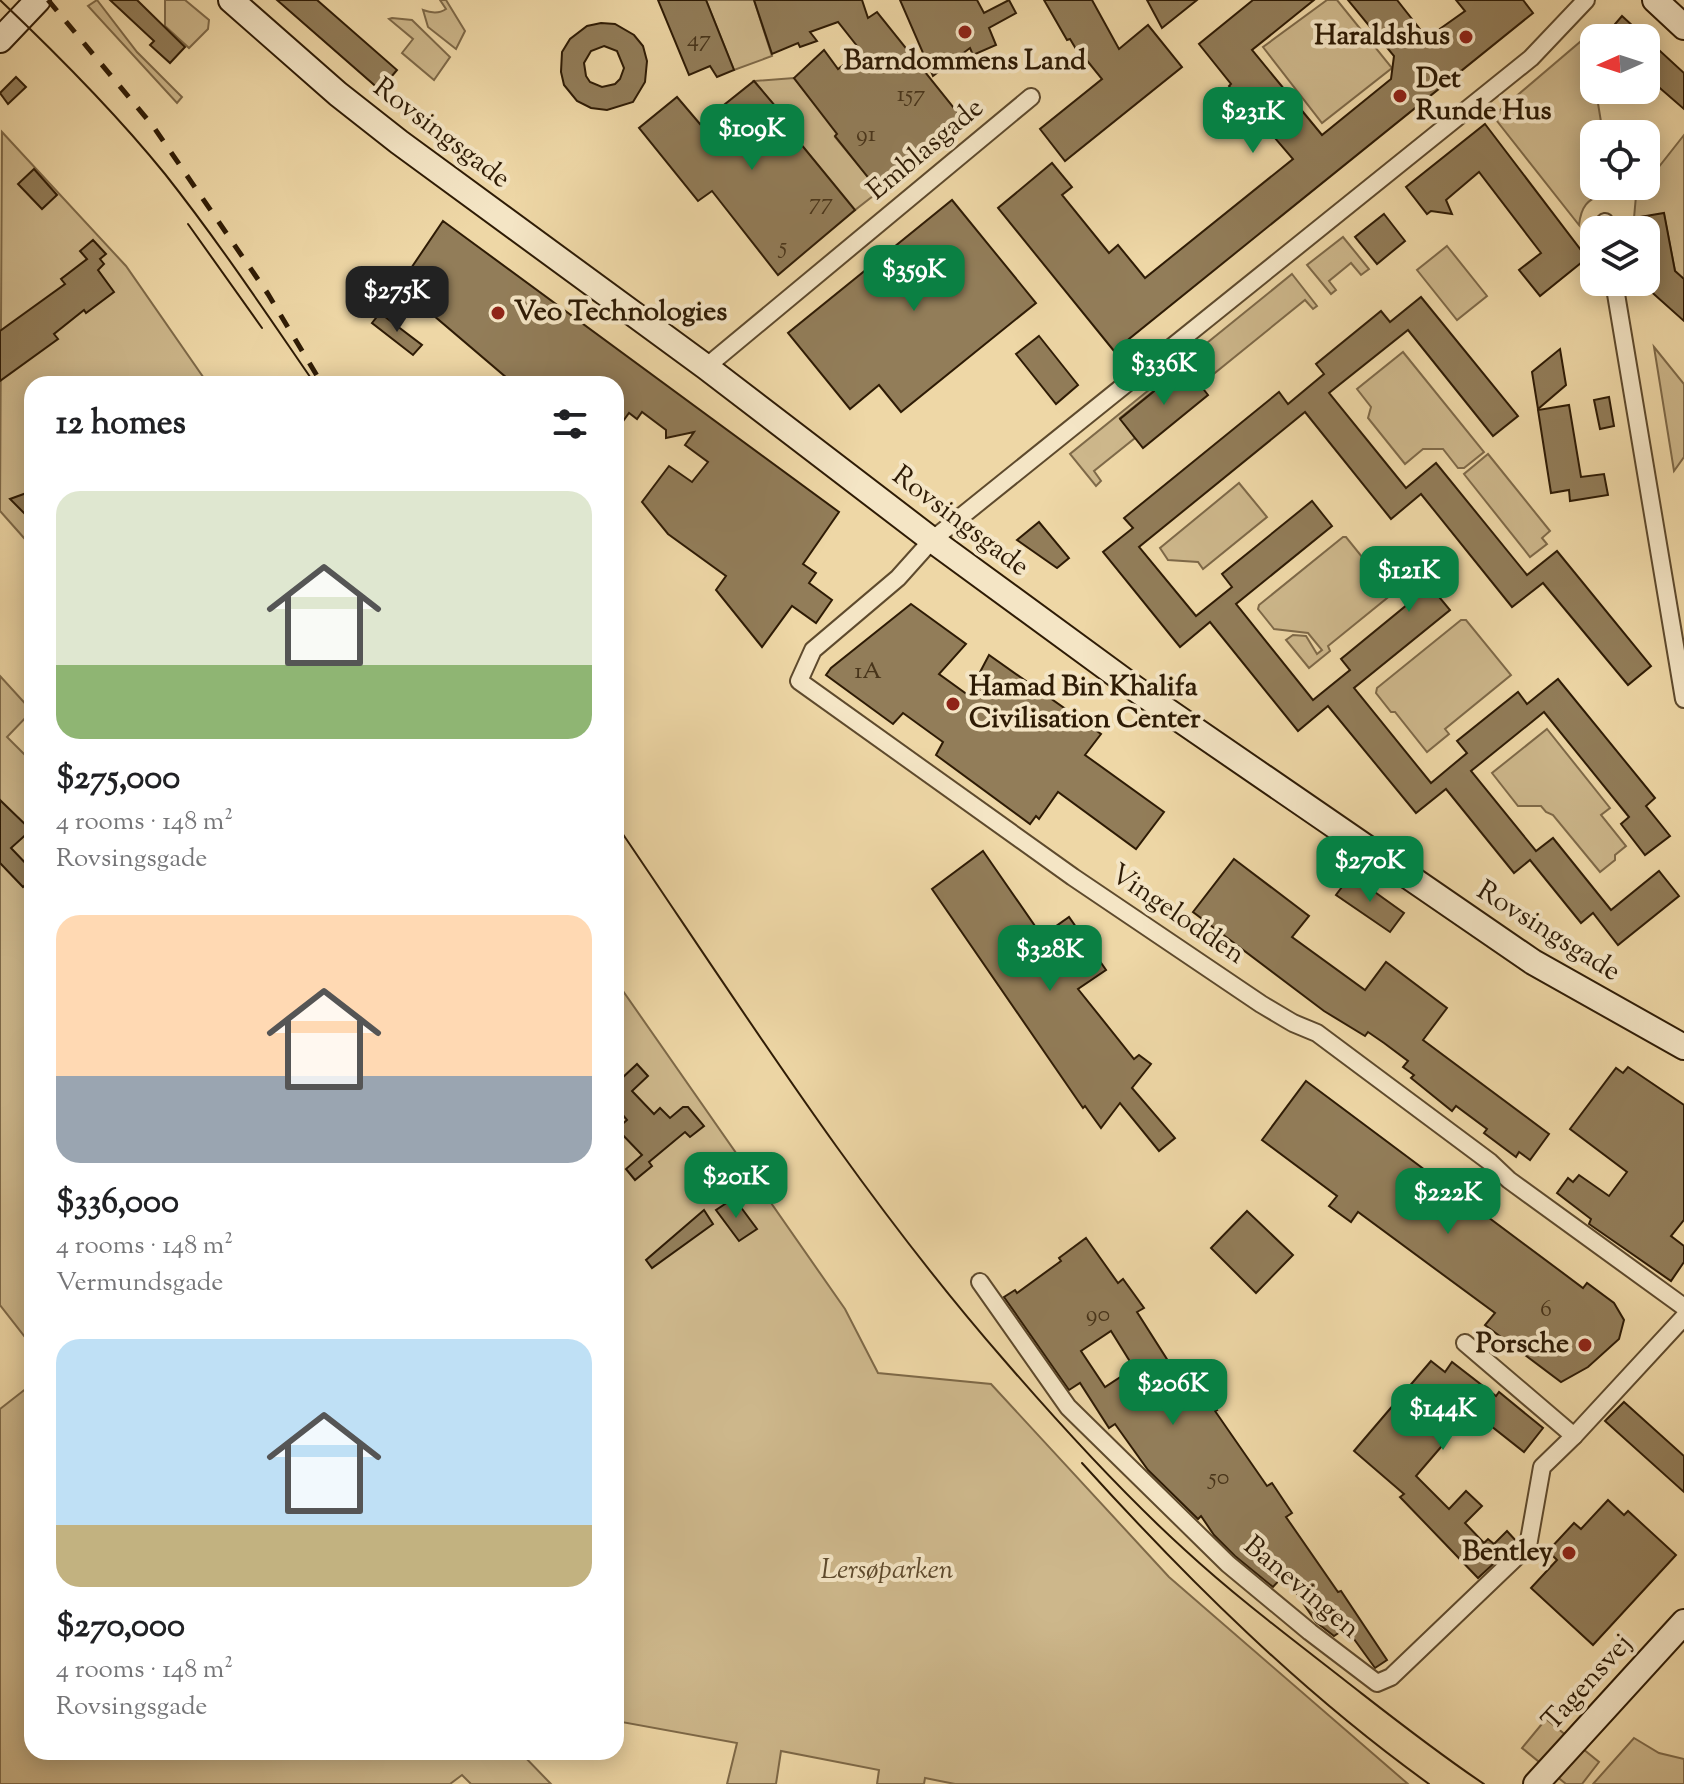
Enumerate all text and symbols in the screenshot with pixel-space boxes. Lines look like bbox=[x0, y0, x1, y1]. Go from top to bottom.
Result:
place label: Haraldshus bbox=[1314, 17, 1450, 57]
house number: 47 bbox=[687, 23, 711, 57]
marker: Barndommens Land bbox=[956, 23, 974, 41]
north arrow bbox=[1580, 24, 1660, 104]
map controls bbox=[1580, 24, 1660, 296]
marker: Haraldshus bbox=[1457, 28, 1475, 46]
place label: Barndommens Land bbox=[844, 42, 1086, 82]
place label: Det Runde Hus bbox=[1416, 60, 1552, 132]
street label: Rovsingsgade bbox=[364, 69, 518, 199]
house number: 157 bbox=[897, 78, 925, 112]
pin: $231K bbox=[1197, 87, 1309, 155]
marker: Det Runde Hus bbox=[1391, 87, 1409, 105]
street label: Emblasgade bbox=[859, 89, 993, 211]
text: $231K bbox=[1221, 94, 1285, 131]
pin: $109K bbox=[696, 104, 808, 172]
text: $109K bbox=[718, 111, 786, 148]
house number: 91 bbox=[856, 118, 876, 152]
button: locate bbox=[1580, 120, 1660, 200]
house number: 77 bbox=[809, 186, 833, 220]
button: layers bbox=[1580, 216, 1660, 296]
house number: 5 bbox=[777, 230, 787, 264]
pin: $359K bbox=[858, 245, 970, 313]
text: $359K bbox=[882, 252, 946, 289]
pin: $275K bbox=[341, 266, 453, 334]
text: $275K bbox=[364, 273, 430, 310]
place label: Veo Technologies bbox=[514, 293, 727, 333]
marker: Veo Technologies bbox=[489, 304, 507, 322]
pin: $336K bbox=[1108, 339, 1220, 407]
text: $336K bbox=[1131, 346, 1197, 383]
text: 12 homes bbox=[56, 400, 186, 449]
icon: filters bbox=[548, 402, 592, 446]
street label: Rovsingsgade bbox=[883, 457, 1037, 587]
icon: home bbox=[252, 543, 396, 687]
pin: $121K bbox=[1353, 546, 1465, 614]
text: $121K bbox=[1378, 553, 1440, 590]
house number: 1A bbox=[854, 655, 882, 689]
place label: Hamad Bin Khalifa Civilisation Center bbox=[969, 668, 1201, 740]
marker: Hamad Bin Khalifa Civilisation Center bbox=[944, 695, 962, 713]
text: $275,000 bbox=[56, 755, 180, 804]
text: 4 rooms · 148 m² bbox=[56, 804, 233, 841]
pin: $270K bbox=[1314, 836, 1426, 904]
text: Rovsingsgade bbox=[56, 841, 207, 878]
text: $270K bbox=[1334, 843, 1406, 880]
street label: Vingelodden bbox=[1102, 855, 1252, 975]
street label: Rovsingsgade bbox=[1468, 872, 1628, 992]
pin: $328K bbox=[994, 925, 1106, 993]
text: $328K bbox=[1016, 932, 1084, 969]
icon: home bbox=[252, 967, 396, 1111]
pin: $201K bbox=[680, 1152, 792, 1220]
text: $201K bbox=[702, 1159, 770, 1196]
pin: $222K bbox=[1392, 1168, 1504, 1236]
text: $222K bbox=[1413, 1175, 1483, 1212]
text: $336,000 bbox=[56, 1179, 179, 1228]
text: 4 rooms · 148 m² bbox=[56, 1228, 233, 1265]
text: Vermundsgade bbox=[56, 1265, 223, 1302]
house number: 6 bbox=[1540, 1293, 1552, 1327]
house number: 90 bbox=[1086, 1298, 1110, 1332]
place label: Porsche bbox=[1476, 1325, 1569, 1365]
marker: Porsche bbox=[1576, 1336, 1594, 1354]
pin: $206K bbox=[1117, 1359, 1229, 1427]
text: $206K bbox=[1137, 1366, 1209, 1403]
pin: $144K bbox=[1387, 1384, 1499, 1452]
icon: home bbox=[252, 1391, 396, 1535]
text: $144K bbox=[1409, 1391, 1477, 1428]
house number: 50 bbox=[1207, 1461, 1229, 1495]
street label: Banevingen bbox=[1234, 1527, 1368, 1649]
place label: Bentley bbox=[1462, 1533, 1553, 1573]
marker: Bentley bbox=[1560, 1544, 1578, 1562]
park label: Lersøparken bbox=[820, 1551, 954, 1591]
text: $270,000 bbox=[56, 1603, 185, 1652]
street label: Tagensvej bbox=[1534, 1626, 1642, 1740]
text: 4 rooms · 148 m² bbox=[56, 1652, 233, 1689]
text: Rovsingsgade bbox=[56, 1689, 207, 1726]

